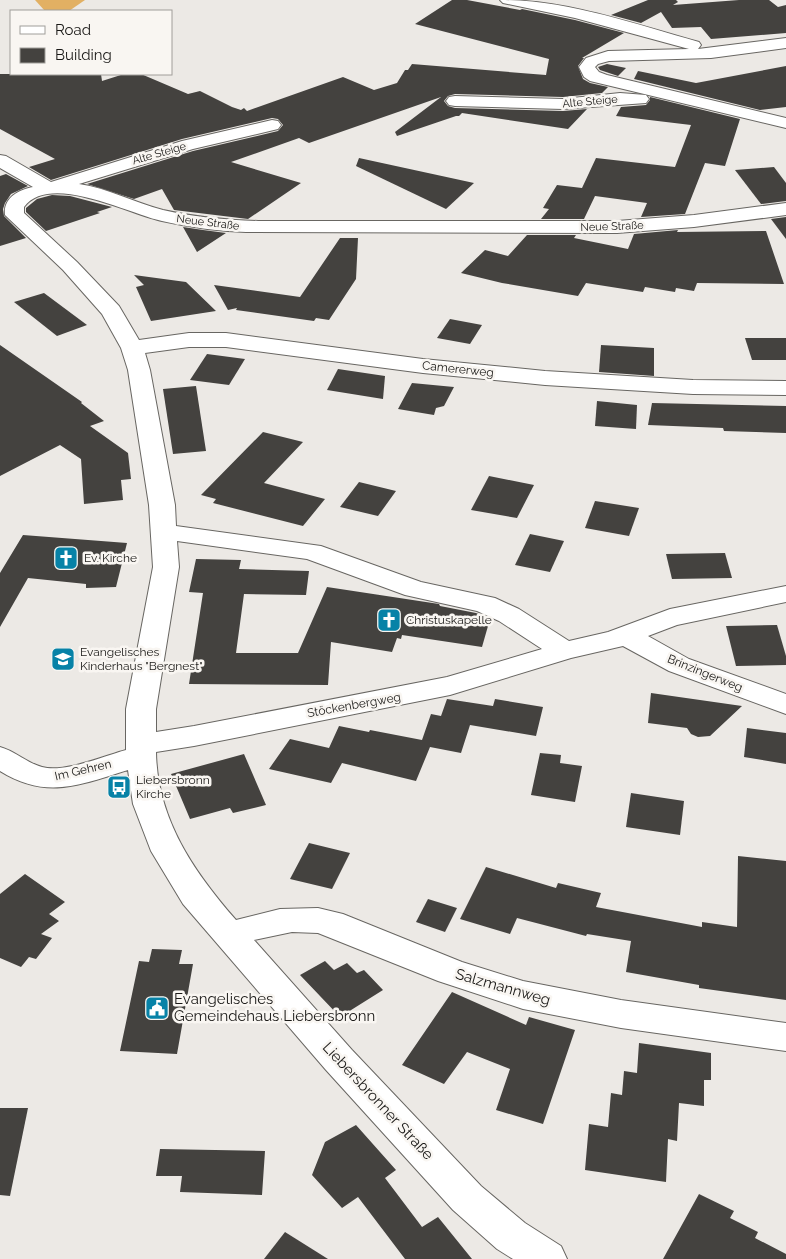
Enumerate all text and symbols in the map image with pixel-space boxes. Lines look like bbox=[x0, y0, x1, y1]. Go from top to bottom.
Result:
legend bbox=[10, 10, 172, 75]
text: Road bbox=[55, 21, 91, 39]
text: Building bbox=[55, 46, 112, 64]
street label: Alte Steige bbox=[562, 93, 619, 110]
street label: Alte Steige bbox=[131, 139, 188, 167]
street label: Neue Straße bbox=[176, 212, 241, 233]
street label: Neue Straße bbox=[580, 219, 644, 234]
street label: Camererweg bbox=[421, 358, 495, 380]
church icon: Ev. Kirche bbox=[53, 545, 79, 571]
place label: Ev. Kirche bbox=[84, 551, 137, 565]
church icon: Christuskapelle bbox=[376, 607, 402, 633]
place label: Christuskapelle bbox=[406, 613, 492, 627]
place label: Evangelisches Kinderhaus "Bergnest" bbox=[80, 645, 203, 673]
school or university icon: Evangelisches Kinderhaus "Bergnest" bbox=[50, 646, 76, 672]
street label: Brinzingerweg bbox=[665, 652, 745, 694]
street label: Stöckenbergweg bbox=[306, 690, 402, 720]
street label: Im Gehren bbox=[53, 757, 113, 783]
place label: Liebersbronn Kirche bbox=[136, 773, 210, 801]
bus stop icon: Liebersbronn Kirche bbox=[106, 774, 132, 800]
street label: Salzmannweg bbox=[453, 965, 553, 1009]
place label: Evangelisches Gemeindehaus Liebersbronn bbox=[174, 990, 375, 1025]
public building icon: Evangelisches Gemeindehaus Liebersbronn bbox=[144, 995, 170, 1021]
street label: Liebersbronner Straße bbox=[319, 1039, 437, 1164]

